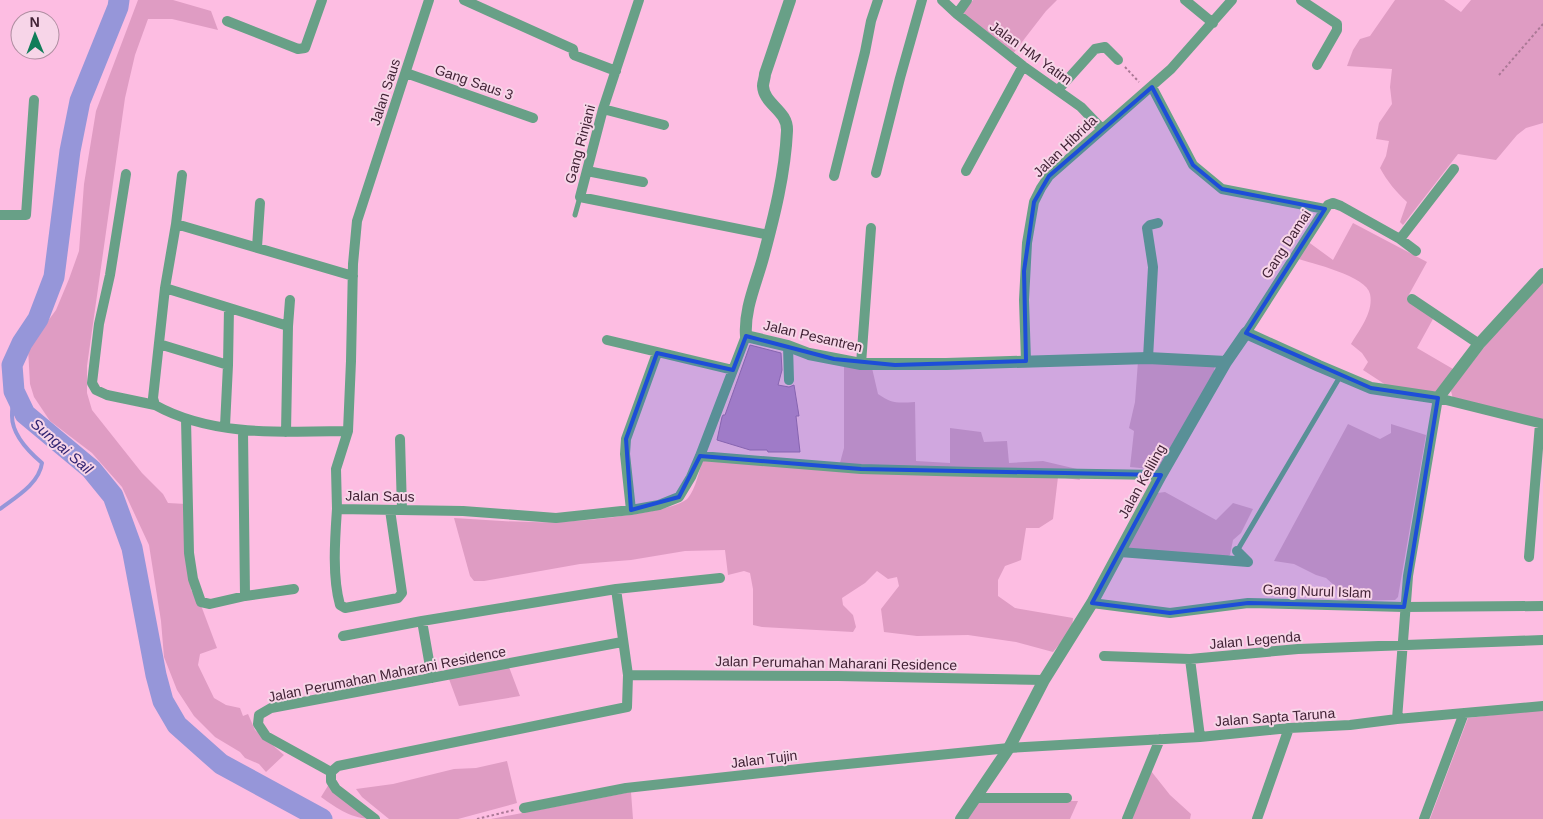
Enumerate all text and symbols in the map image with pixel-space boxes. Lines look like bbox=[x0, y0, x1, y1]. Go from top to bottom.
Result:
north arrow bbox=[10, 10, 60, 60]
text: N bbox=[30, 14, 40, 30]
street label: Jalan HM Yatim bbox=[987, 18, 1075, 88]
street label: Jalan Saus bbox=[367, 57, 403, 127]
street label: Gang Saus 3 bbox=[433, 61, 515, 103]
street label: Gang Rinjani bbox=[562, 103, 598, 185]
street label: Jalan Hibrida bbox=[1030, 112, 1100, 180]
street label: Gang Damai bbox=[1258, 207, 1314, 281]
street label: Jalan Pesantren bbox=[762, 317, 864, 355]
water label: Sungai Sail bbox=[28, 415, 97, 478]
street label: Jalan Keliling bbox=[1115, 441, 1169, 521]
street label: Jalan Saus bbox=[345, 487, 415, 505]
street label: Gang Nurul Islam bbox=[1262, 581, 1372, 601]
street label: Jalan Legenda bbox=[1209, 628, 1302, 652]
street label: Jalan Perumahan Maharani Residence bbox=[267, 643, 508, 705]
street label: Jalan Perumahan Maharani Residence bbox=[715, 653, 957, 673]
street label: Jalan Sapta Taruna bbox=[1214, 705, 1336, 729]
street label: Jalan Tujin bbox=[730, 747, 798, 771]

